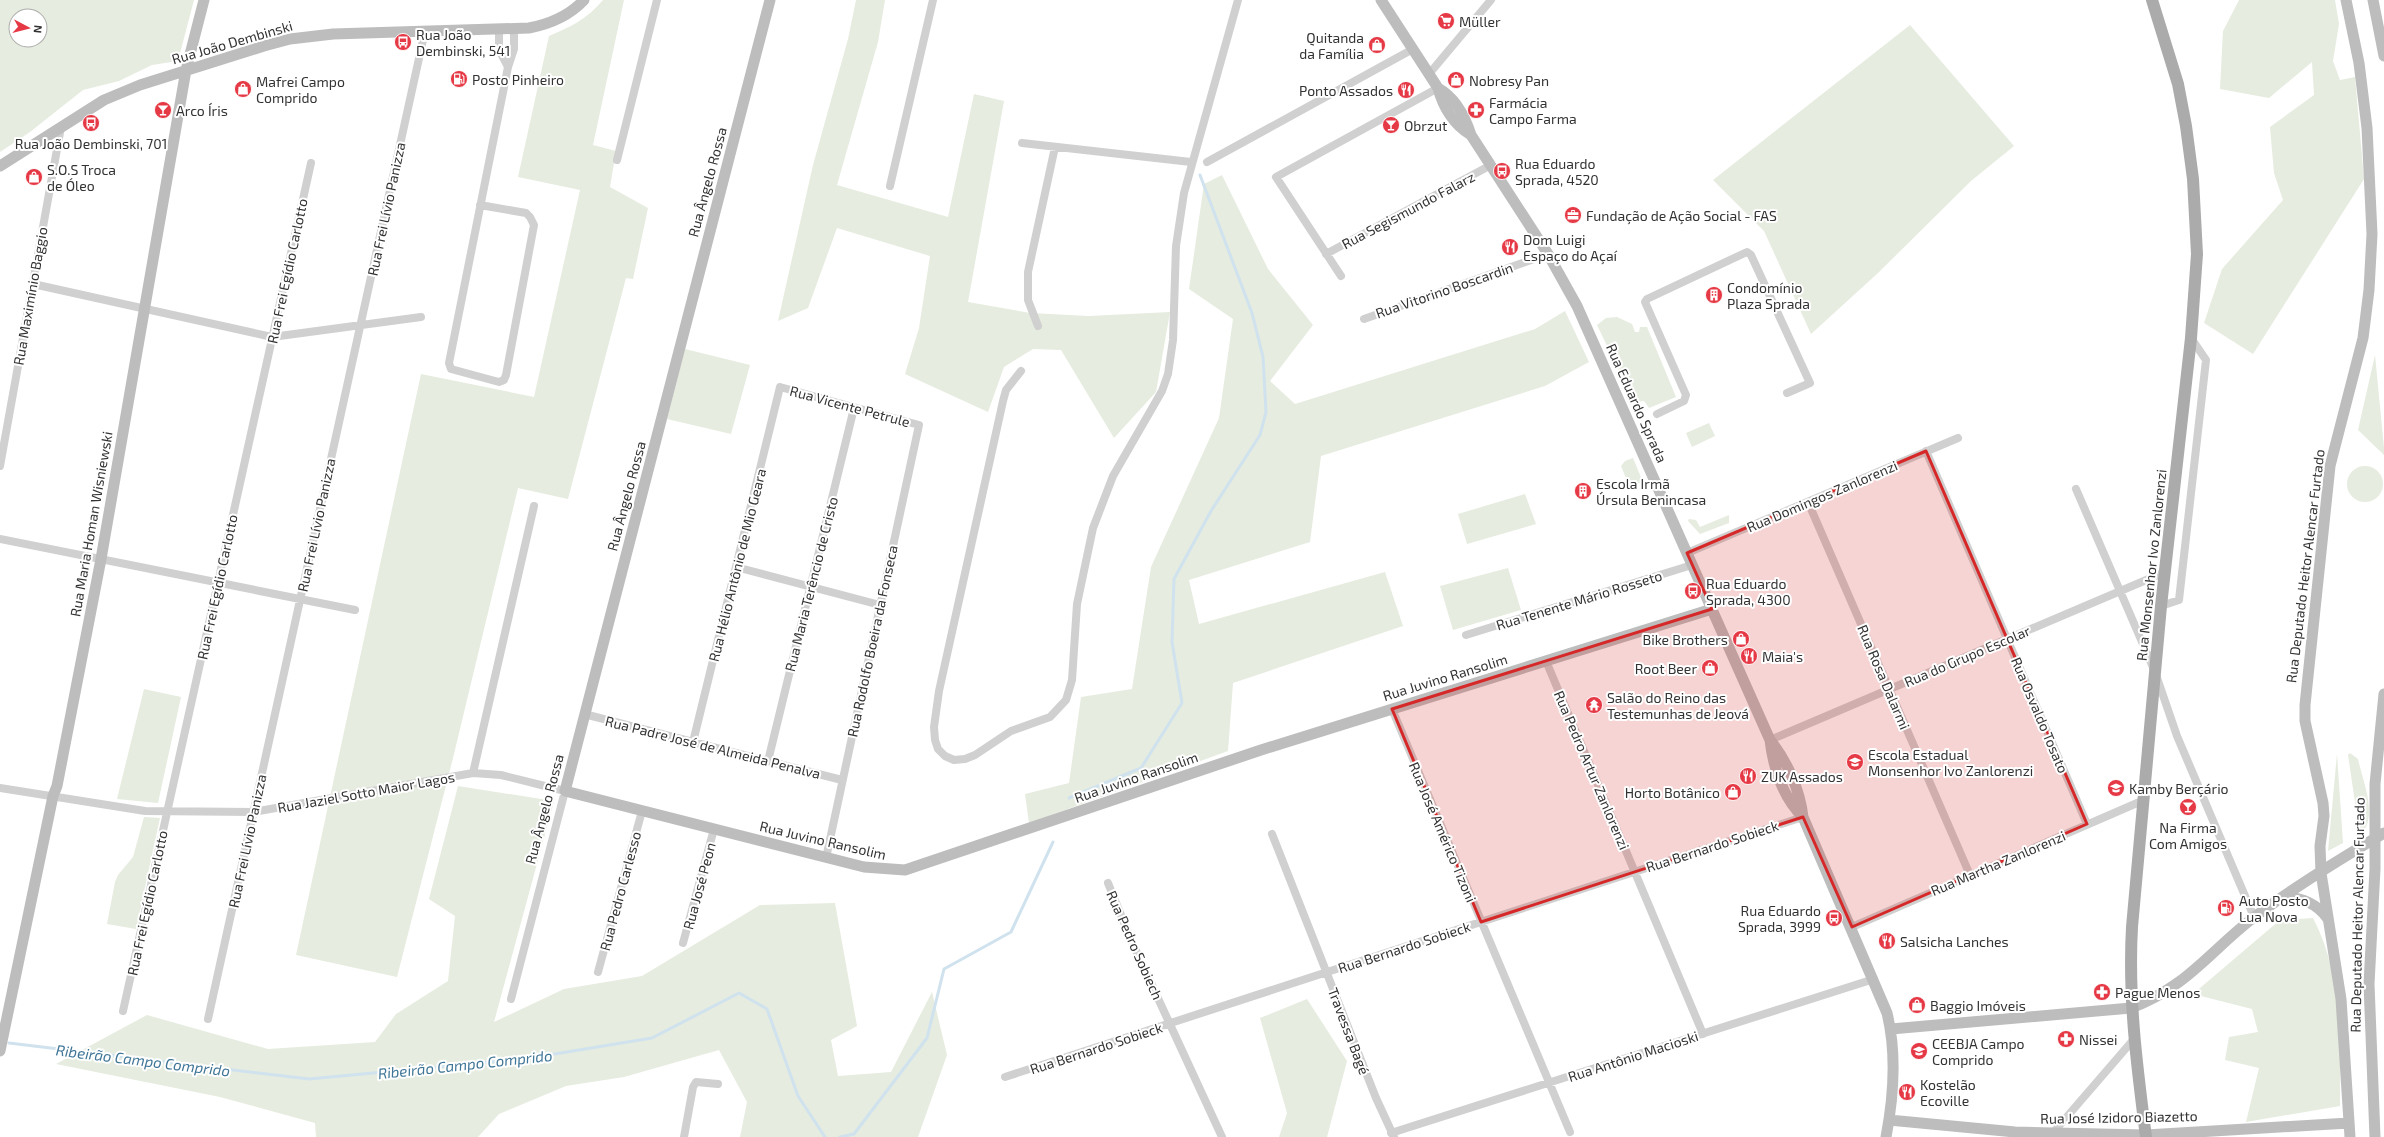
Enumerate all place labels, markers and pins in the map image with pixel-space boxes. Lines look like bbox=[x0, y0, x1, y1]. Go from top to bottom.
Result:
supermarket icon: Müller bbox=[1436, 11, 1456, 31]
place label: Müller bbox=[1459, 13, 1501, 30]
place label: Rua João Dembinski, 541 bbox=[416, 26, 510, 59]
place label: Quitanda da Família bbox=[1299, 29, 1364, 62]
bus stop icon: Rua João Dembinski, 541 bbox=[393, 32, 413, 52]
shop icon: Quitanda da Família bbox=[1367, 35, 1387, 55]
fuel station icon: Posto Pinheiro bbox=[449, 69, 469, 89]
shop icon: Nobresy Pan bbox=[1446, 70, 1466, 90]
place label: Posto Pinheiro bbox=[472, 71, 564, 88]
place label: Nobresy Pan bbox=[1469, 72, 1549, 89]
place label: Mafrei Campo Comprido bbox=[256, 73, 345, 106]
shop icon: Mafrei Campo Comprido bbox=[233, 79, 253, 99]
restaurant icon: Ponto Assados bbox=[1396, 80, 1416, 100]
place label: Ponto Assados bbox=[1299, 82, 1393, 99]
place label: Farmácia Campo Farma bbox=[1489, 94, 1577, 127]
bar icon: Arco Íris bbox=[153, 100, 173, 120]
pharmacy icon: Farmácia Campo Farma bbox=[1466, 100, 1486, 120]
place label: Arco Íris bbox=[176, 102, 228, 119]
bus stop icon: Rua João Dembinski, 701 bbox=[81, 113, 101, 133]
bar icon: Obrzut bbox=[1381, 115, 1401, 135]
place label: Obrzut bbox=[1404, 117, 1447, 134]
place label: Rua João Dembinski, 701 bbox=[15, 135, 167, 152]
place label: Rua Eduardo Sprada, 4520 bbox=[1515, 155, 1599, 188]
place label: S.O.S Troca de Óleo bbox=[47, 161, 116, 194]
bus stop icon: Rua Eduardo Sprada, 4520 bbox=[1492, 161, 1512, 181]
shop icon: S.O.S Troca de Óleo bbox=[24, 167, 44, 187]
office icon: Fundação de Ação Social - FAS bbox=[1563, 205, 1583, 225]
place label: Fundação de Ação Social - FAS bbox=[1586, 207, 1777, 225]
place label: Dom Luigi Espaço do Açaí bbox=[1523, 231, 1618, 265]
restaurant icon: Dom Luigi Espaço do Açaí bbox=[1500, 237, 1520, 257]
place label: Condomínio Plaza Sprada bbox=[1727, 279, 1810, 312]
building icon: Condomínio Plaza Sprada bbox=[1704, 285, 1724, 305]
place label: Escola Irmã Úrsula Benincasa bbox=[1596, 475, 1706, 508]
building icon: Escola Irmã Úrsula Benincasa bbox=[1573, 481, 1593, 501]
place label: Rua Eduardo Sprada, 4300 bbox=[1706, 575, 1791, 608]
bus stop icon: Rua Eduardo Sprada, 4300 bbox=[1683, 581, 1703, 601]
shop icon: Bike Brothers bbox=[1731, 629, 1751, 649]
place label: Bike Brothers bbox=[1643, 631, 1728, 648]
restaurant icon: Maia's bbox=[1739, 646, 1759, 666]
place label: Maia's bbox=[1762, 648, 1803, 665]
shop icon: Root Beer bbox=[1700, 658, 1720, 678]
place label: Root Beer bbox=[1635, 660, 1697, 677]
place label: Salão do Reino das Testemunhas de Jeová bbox=[1607, 689, 1749, 722]
temple icon: Salão do Reino das Testemunhas de Jeová bbox=[1584, 695, 1604, 715]
place label: Escola Estadual Monsenhor Ivo Zanlorenzi bbox=[1868, 746, 2033, 779]
school or university icon: Escola Estadual Monsenhor Ivo Zanlorenzi bbox=[1845, 752, 1865, 772]
restaurant icon: ZUK Assados bbox=[1738, 766, 1758, 786]
place label: ZUK Assados bbox=[1761, 768, 1843, 785]
school or university icon: Kamby Berçário bbox=[2106, 778, 2126, 798]
place label: Kamby Berçário bbox=[2129, 780, 2229, 798]
shop icon: Horto Botânico bbox=[1723, 782, 1743, 802]
place label: Horto Botânico bbox=[1625, 784, 1720, 801]
bar icon: Na Firma Com Amigos bbox=[2178, 797, 2198, 817]
place label: Na Firma Com Amigos bbox=[2149, 819, 2227, 852]
place label: Auto Posto Lua Nova bbox=[2239, 892, 2309, 925]
fuel station icon: Auto Posto Lua Nova bbox=[2216, 898, 2236, 918]
place label: Rua Eduardo Sprada, 3999 bbox=[1738, 902, 1821, 935]
bus stop icon: Rua Eduardo Sprada, 3999 bbox=[1824, 908, 1844, 928]
restaurant icon: Salsicha Lanches bbox=[1877, 931, 1897, 951]
place label: Salsicha Lanches bbox=[1900, 933, 2009, 950]
pharmacy icon: Pague Menos bbox=[2092, 982, 2112, 1002]
place label: Pague Menos bbox=[2115, 984, 2200, 1001]
shop icon: Baggio Imóveis bbox=[1907, 995, 1927, 1015]
place label: Baggio Imóveis bbox=[1930, 997, 2026, 1014]
pharmacy icon: Nissei bbox=[2056, 1029, 2076, 1049]
place label: Nissei bbox=[2079, 1031, 2118, 1048]
place label: CEEBJA Campo Comprido bbox=[1932, 1035, 2025, 1068]
school or university icon: CEEBJA Campo Comprido bbox=[1909, 1041, 1929, 1061]
place label: Kostelão Ecoville bbox=[1920, 1076, 1976, 1109]
restaurant icon: Kostelão Ecoville bbox=[1897, 1082, 1917, 1102]

